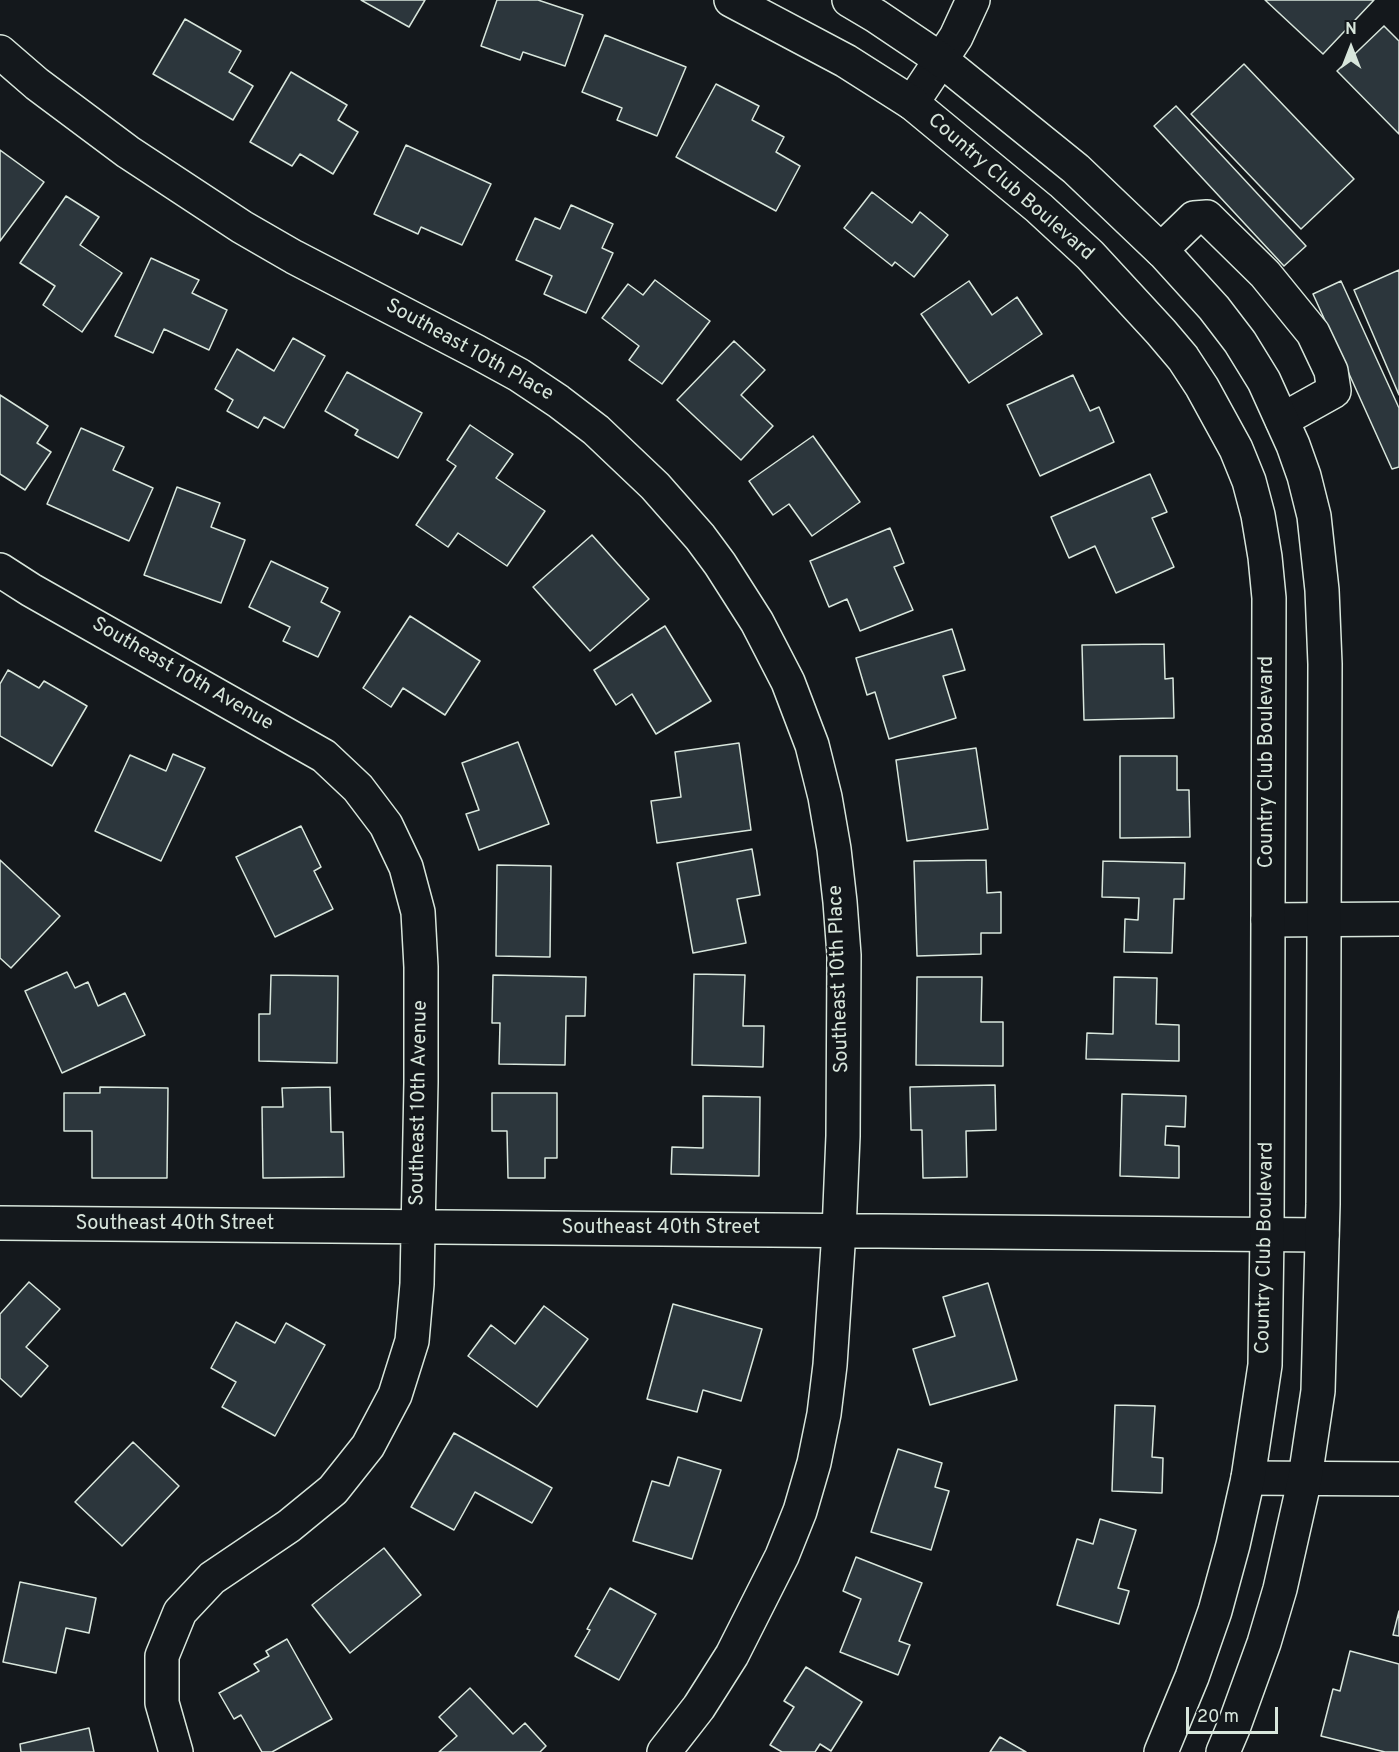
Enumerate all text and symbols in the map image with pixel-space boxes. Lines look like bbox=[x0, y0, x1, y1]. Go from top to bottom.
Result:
north arrow bbox=[1321, 18, 1381, 78]
text: N bbox=[1345, 20, 1357, 40]
street label: Country Club Boulevard bbox=[922, 109, 1098, 267]
street label: Southeast 10th Place bbox=[381, 295, 557, 407]
street label: Southeast 10th Avenue bbox=[87, 613, 277, 737]
street label: Country Club Boulevard bbox=[1256, 656, 1280, 868]
street label: Southeast 10th Place bbox=[825, 884, 855, 1074]
street label: Southeast 10th Avenue bbox=[406, 1000, 434, 1206]
street label: Country Club Boulevard bbox=[1252, 1142, 1280, 1354]
street label: Southeast 40th Street bbox=[76, 1213, 274, 1237]
street label: Southeast 40th Street bbox=[562, 1217, 760, 1241]
scale bar bbox=[1189, 1695, 1280, 1733]
text: 20 m bbox=[1197, 1706, 1239, 1729]

